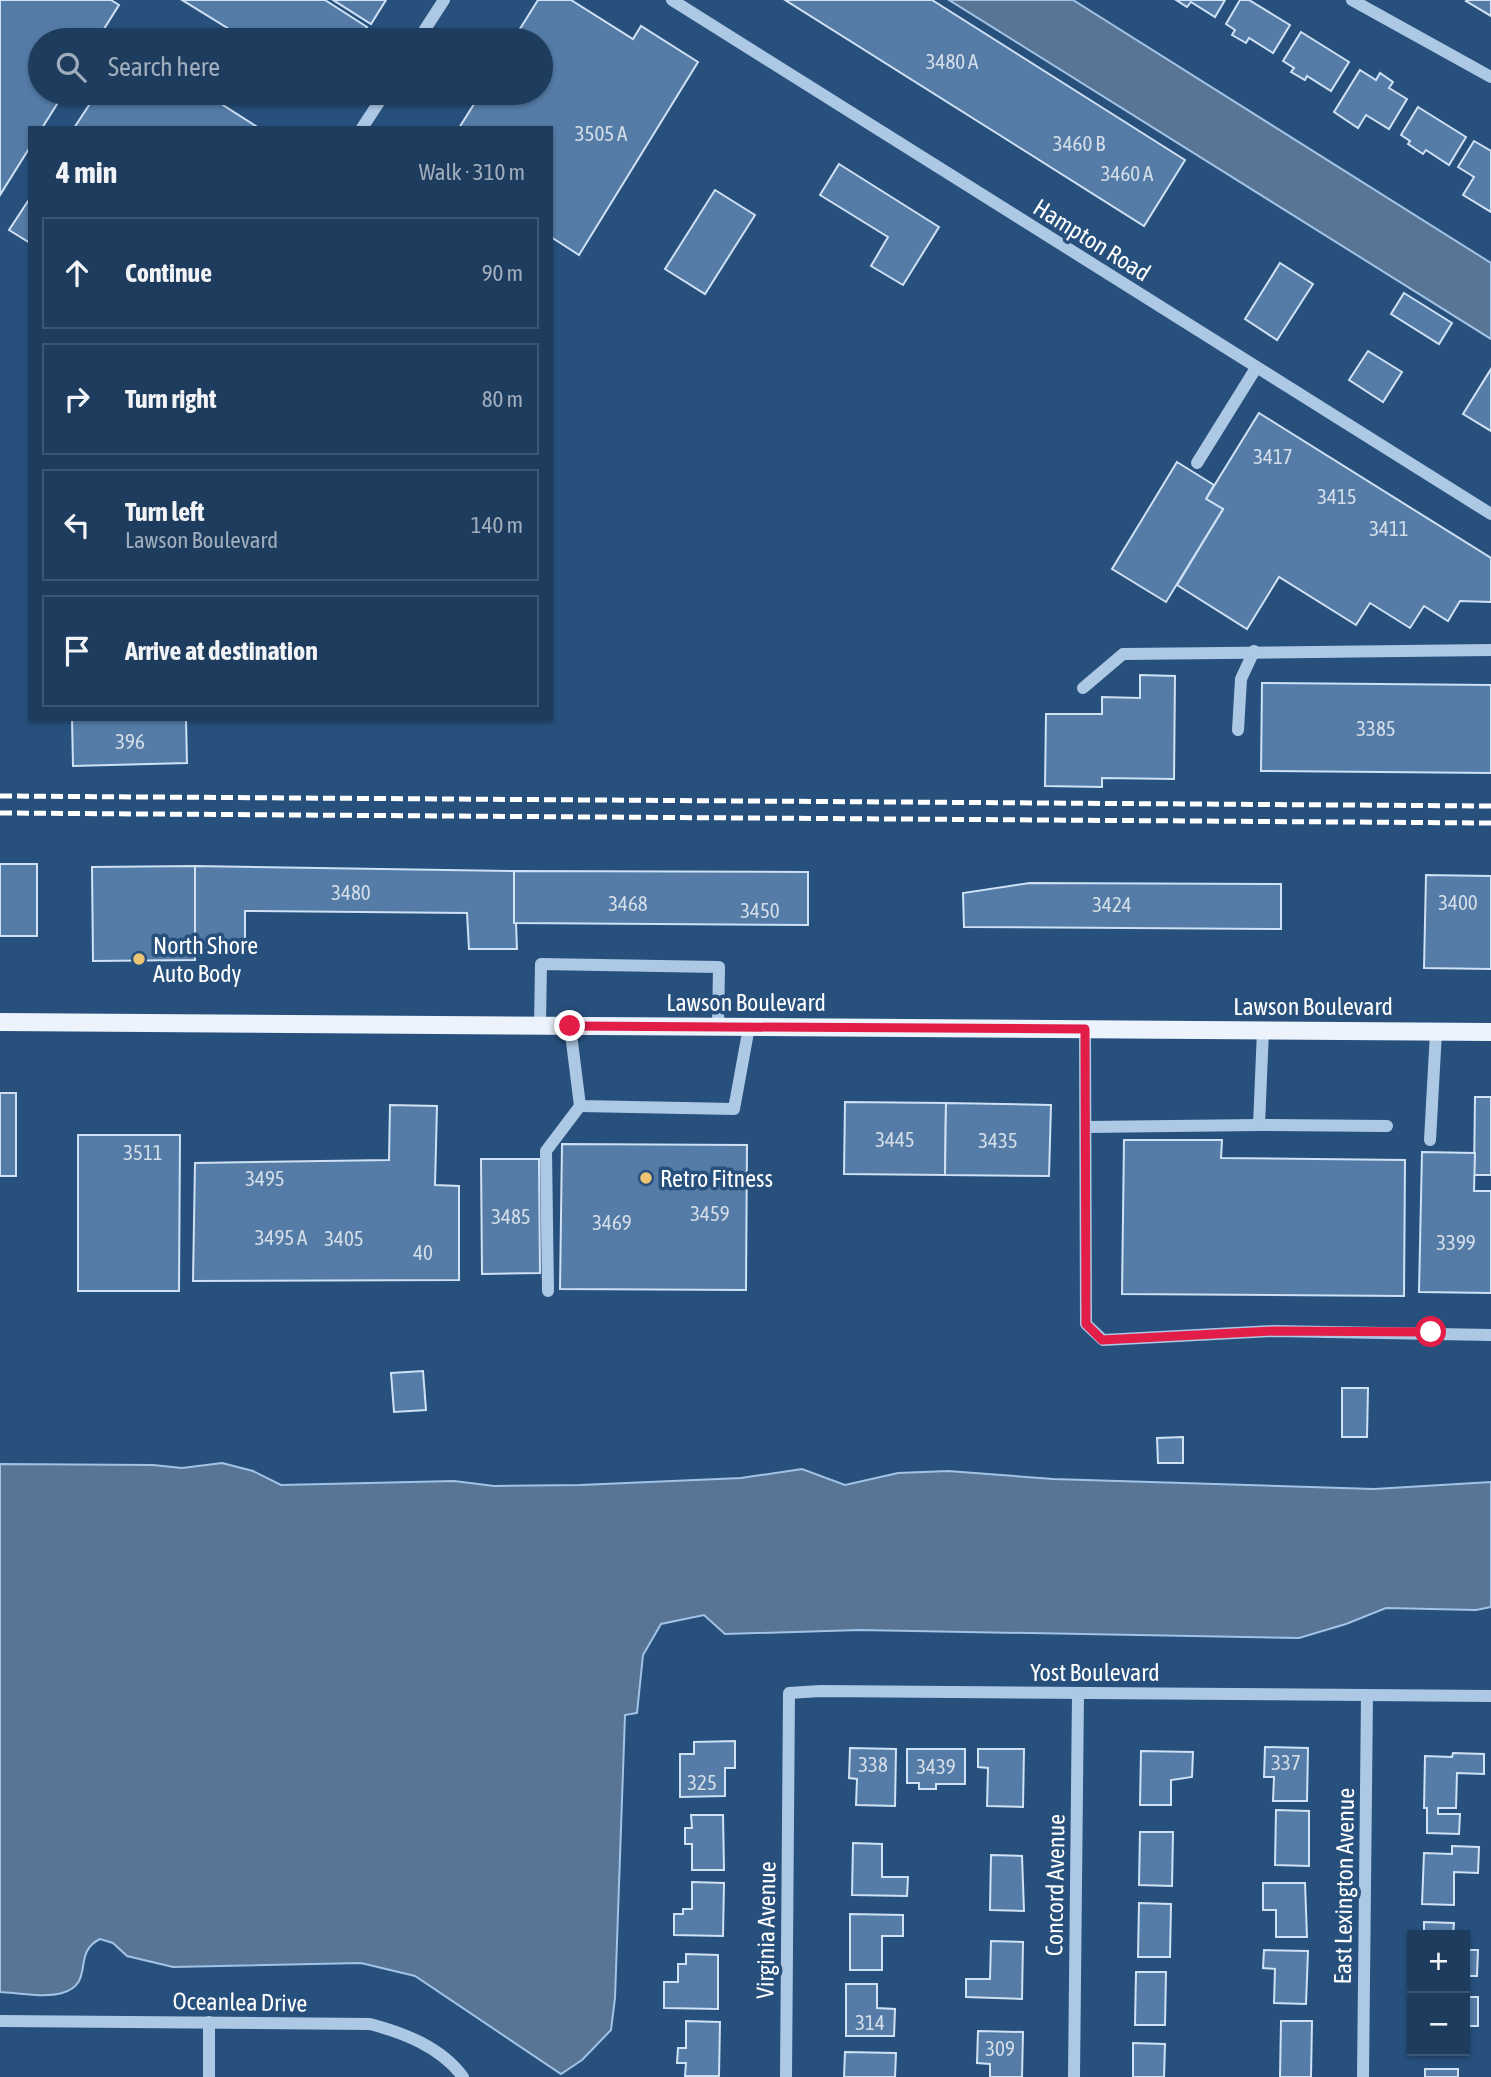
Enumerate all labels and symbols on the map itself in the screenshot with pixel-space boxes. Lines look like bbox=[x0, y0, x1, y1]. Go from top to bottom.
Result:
house number: 3480 A bbox=[926, 49, 979, 73]
house number: 3505 A bbox=[575, 121, 628, 145]
house number: 3460 B bbox=[1053, 131, 1105, 155]
house number: 3460 A bbox=[1101, 161, 1154, 185]
street label: Hampton Road bbox=[1029, 193, 1155, 287]
house number: 3417 bbox=[1253, 444, 1293, 468]
house number: 3415 bbox=[1317, 484, 1357, 508]
house number: 3411 bbox=[1369, 516, 1409, 540]
house number: 3385 bbox=[1356, 716, 1396, 740]
house number: 396 bbox=[115, 729, 145, 753]
house number: 3480 bbox=[331, 880, 371, 904]
house number: 3400 bbox=[1438, 890, 1478, 914]
house number: 3468 bbox=[608, 891, 648, 915]
house number: 3424 bbox=[1092, 892, 1132, 916]
house number: 3450 bbox=[740, 898, 780, 922]
place label: North Shore Auto Body bbox=[153, 932, 258, 987]
marker: North Shore Auto Body bbox=[131, 951, 147, 967]
street label: Lawson Boulevard bbox=[666, 989, 826, 1016]
street label: Lawson Boulevard bbox=[1233, 993, 1393, 1020]
route end bbox=[554, 1010, 585, 1041]
house number: 3445 bbox=[875, 1127, 915, 1151]
house number: 3435 bbox=[978, 1128, 1018, 1152]
house number: 3511 bbox=[123, 1140, 163, 1164]
place label: Retro Fitness bbox=[660, 1165, 773, 1192]
house number: 3495 bbox=[245, 1166, 285, 1190]
marker: Retro Fitness bbox=[638, 1170, 654, 1186]
house number: 3459 bbox=[690, 1201, 730, 1225]
house number: 3485 bbox=[491, 1204, 531, 1228]
house number: 3469 bbox=[592, 1210, 632, 1234]
house number: 3495 A bbox=[255, 1225, 308, 1249]
house number: 3405 bbox=[324, 1226, 364, 1250]
house number: 3399 bbox=[1436, 1230, 1476, 1254]
house number: 40 bbox=[413, 1240, 433, 1264]
route start bbox=[1415, 1316, 1446, 1347]
street label: Yost Boulevard bbox=[1030, 1659, 1160, 1686]
house number: 337 bbox=[1271, 1750, 1301, 1774]
house number: 338 bbox=[858, 1752, 888, 1776]
house number: 3439 bbox=[916, 1754, 956, 1778]
house number: 325 bbox=[687, 1770, 717, 1794]
street label: East Lexington Avenue bbox=[1329, 1788, 1359, 1984]
street label: Concord Avenue bbox=[1040, 1814, 1070, 1956]
street label: Virginia Avenue bbox=[751, 1861, 781, 1999]
street label: Oceanlea Drive bbox=[172, 1987, 308, 2017]
house number: 314 bbox=[855, 2010, 885, 2034]
house number: 309 bbox=[985, 2036, 1015, 2060]

